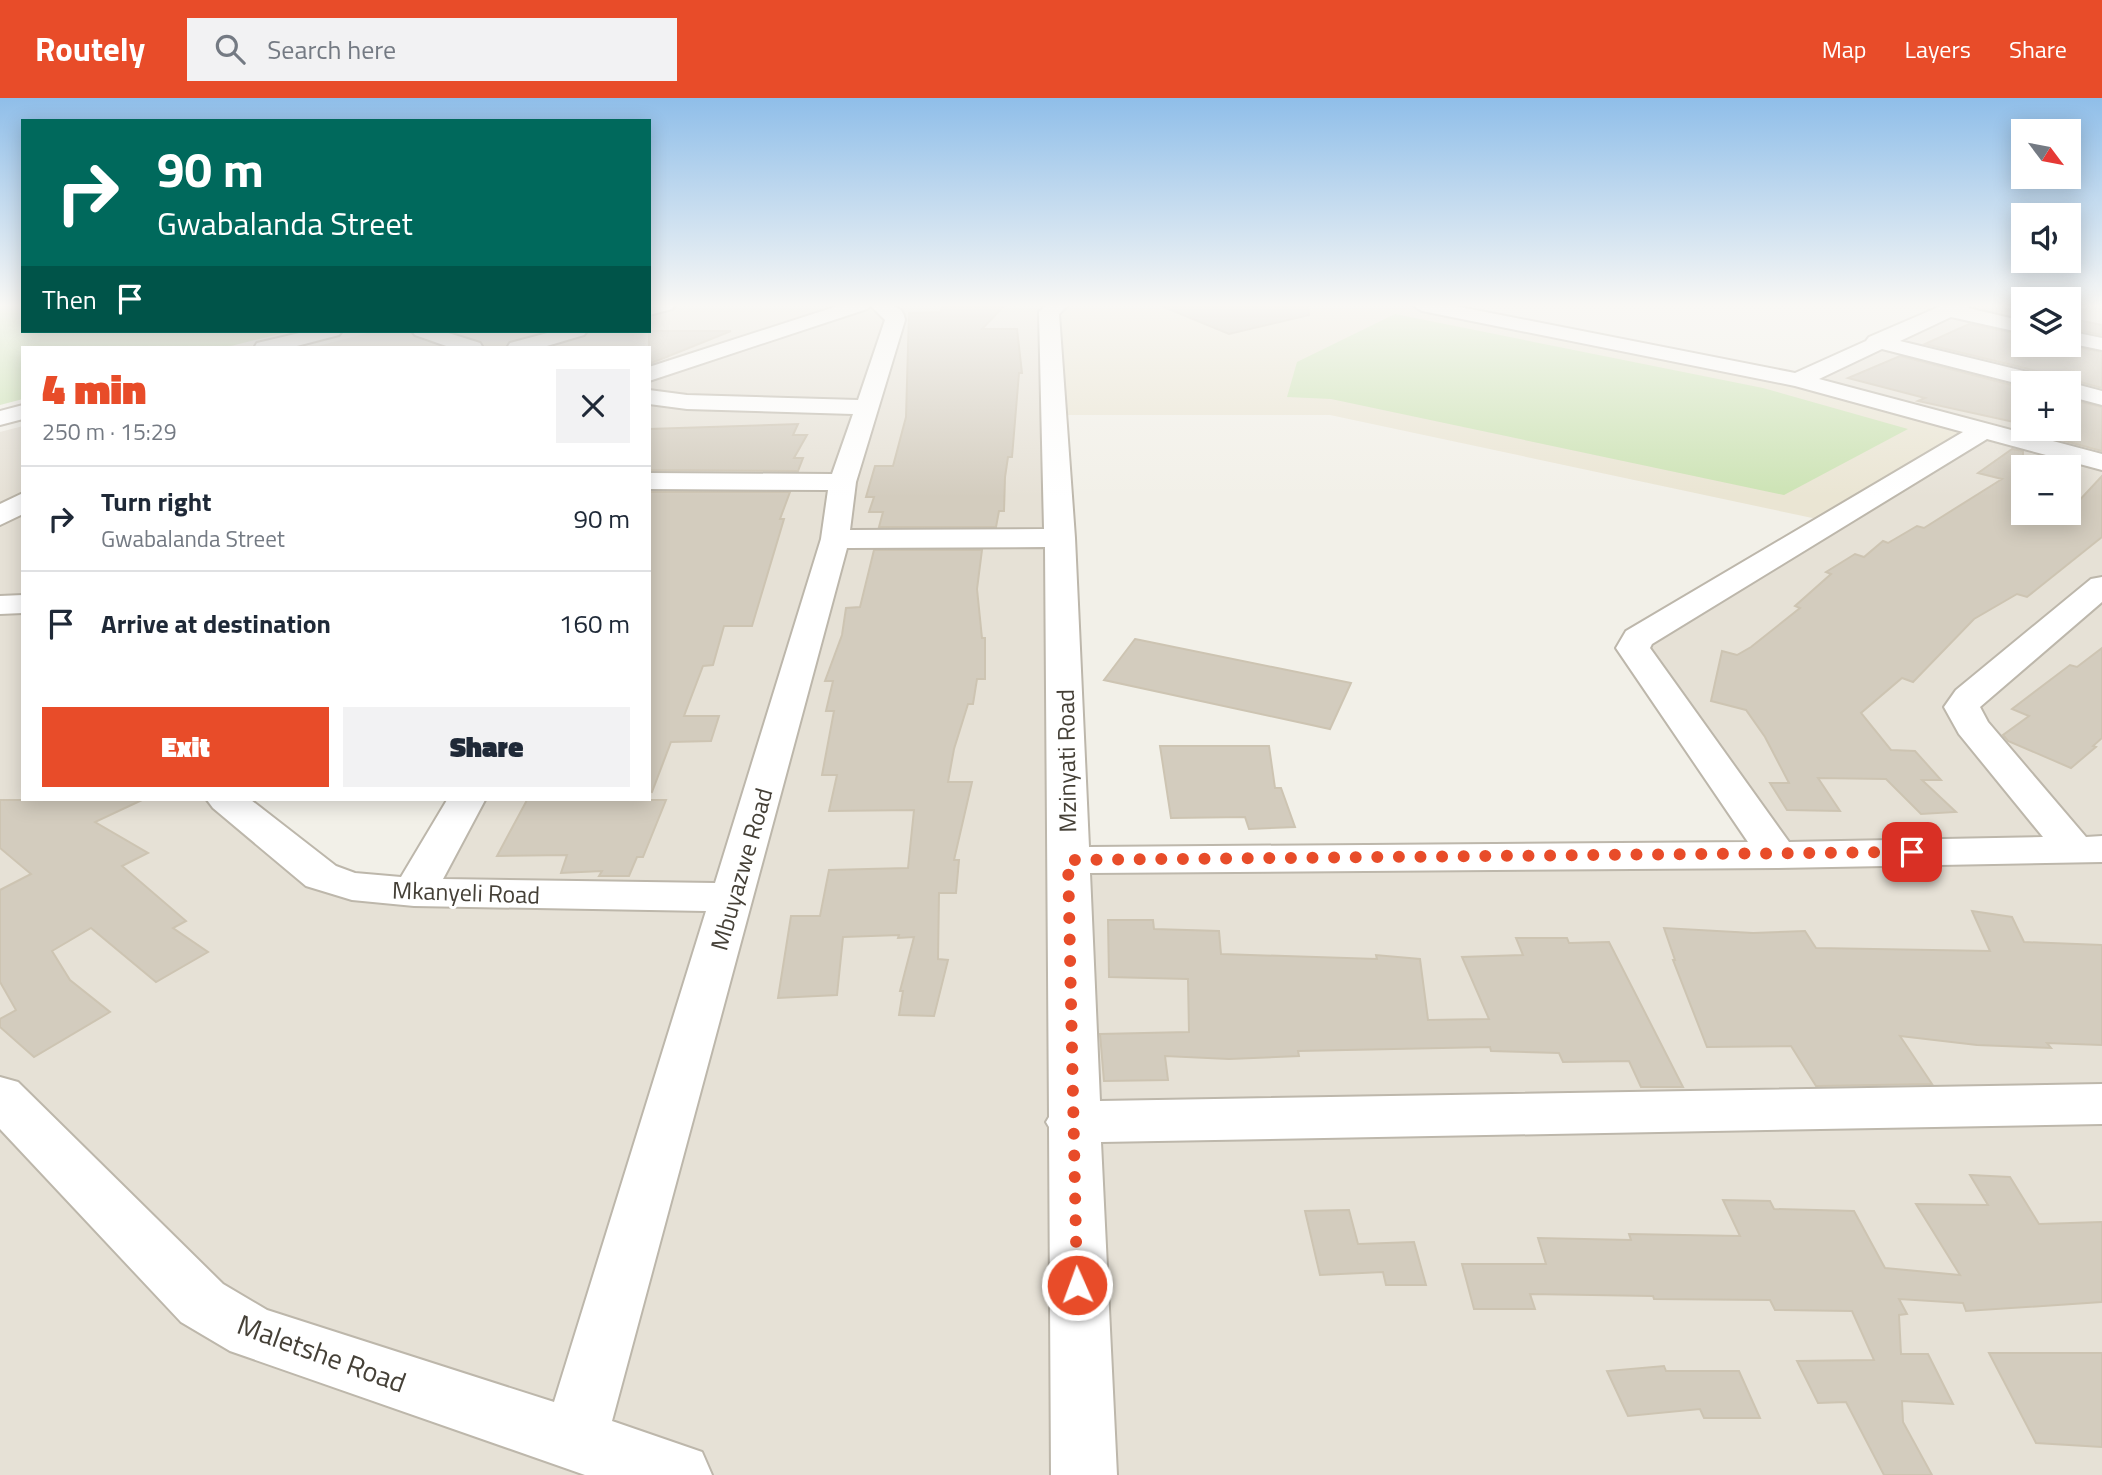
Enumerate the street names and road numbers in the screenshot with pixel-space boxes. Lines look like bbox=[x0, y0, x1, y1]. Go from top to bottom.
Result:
street label: Mzinyati Road bbox=[1047, 689, 1085, 833]
street label: Mbuyazwe Road bbox=[701, 784, 781, 954]
street label: Mkanyeli Road bbox=[391, 871, 541, 913]
street label: Maletshe Road bbox=[232, 1303, 412, 1403]

